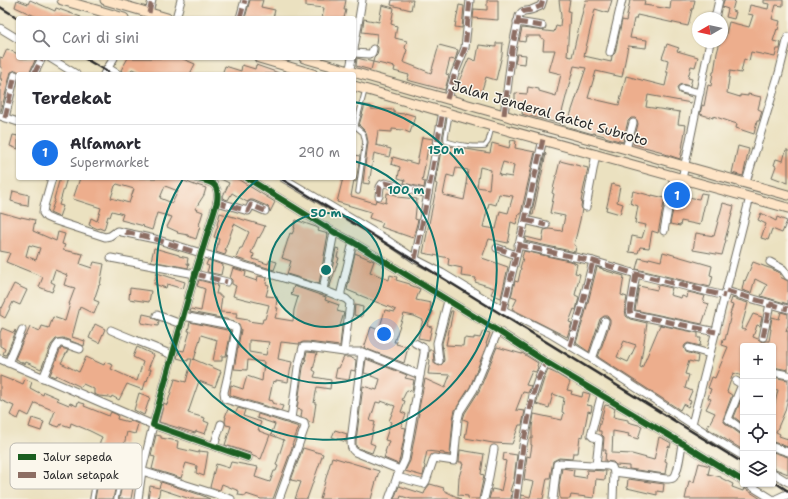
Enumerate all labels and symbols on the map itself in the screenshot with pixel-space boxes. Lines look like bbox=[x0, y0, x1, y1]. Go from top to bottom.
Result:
north arrow bbox=[692, 12, 728, 48]
street label: Jalan Jenderal Gatot Subroto bbox=[450, 76, 650, 150]
text: 150 m bbox=[428, 142, 464, 158]
pin: 1 bbox=[664, 180, 690, 210]
text: 100 m bbox=[388, 182, 425, 198]
text: 50 m bbox=[311, 205, 342, 221]
centre of rings bbox=[319, 263, 333, 277]
your location bbox=[374, 324, 394, 344]
legend bbox=[10, 443, 142, 489]
text: Jalur sepeda bbox=[43, 450, 112, 465]
text: Jalan setapak bbox=[43, 468, 119, 483]

